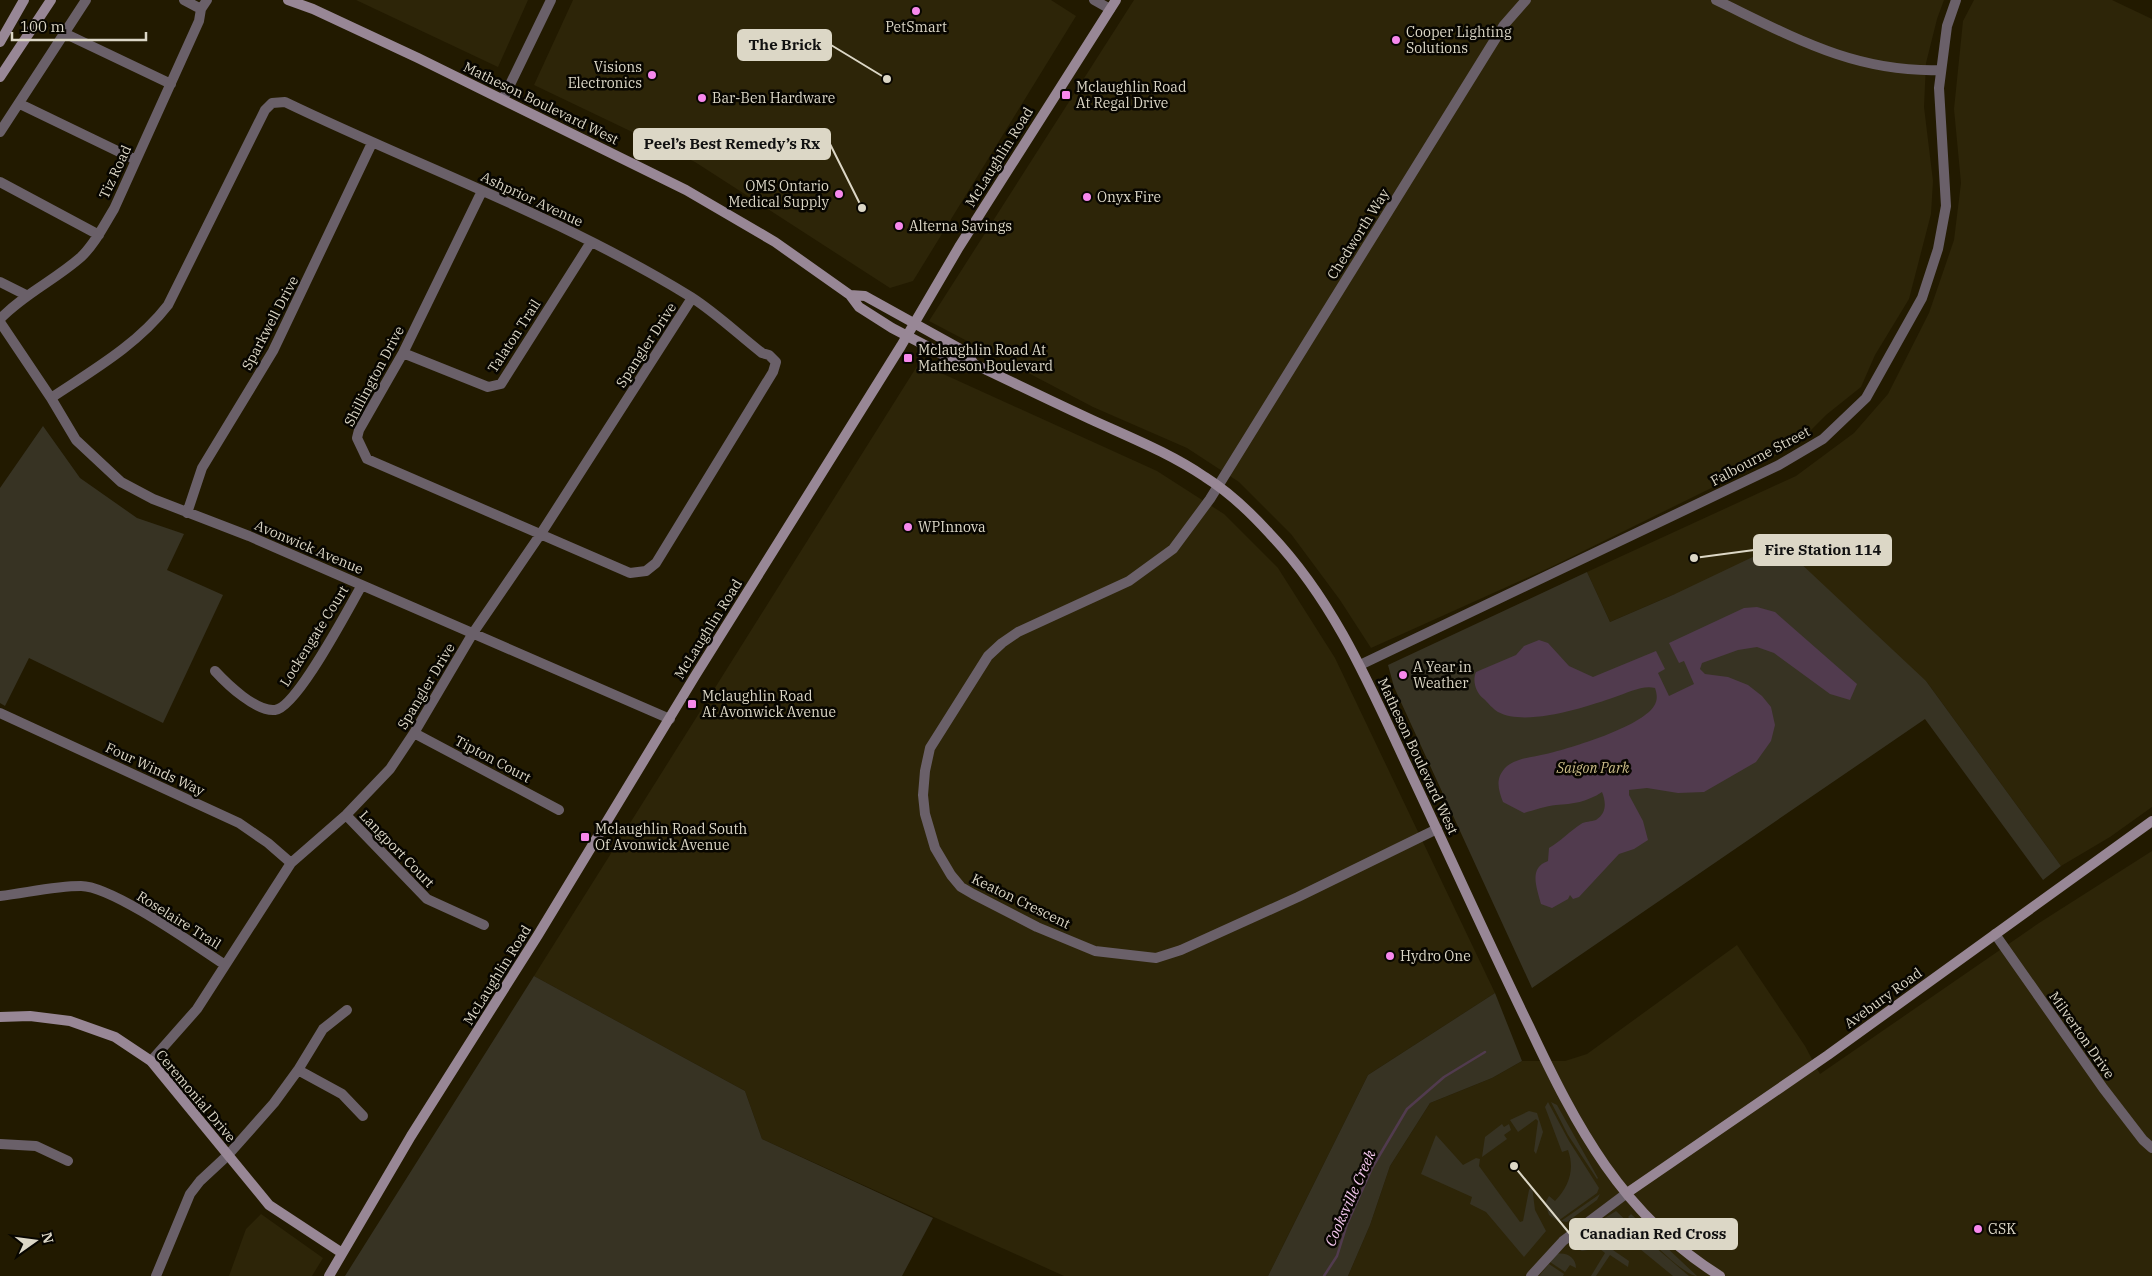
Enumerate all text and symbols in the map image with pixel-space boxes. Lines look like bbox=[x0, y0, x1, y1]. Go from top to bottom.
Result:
marker: PetSmart bbox=[910, 5, 922, 17]
scale bar bbox=[12, 10, 146, 42]
text: 100 m bbox=[20, 17, 65, 36]
place label: PetSmart bbox=[885, 18, 947, 36]
place label: Cooper Lighting Solutions bbox=[1406, 23, 1512, 57]
callout: The Brick bbox=[738, 30, 831, 60]
marker: Cooper Lighting Solutions bbox=[1390, 34, 1402, 46]
text: The Brick bbox=[749, 35, 822, 54]
street label: Matheson Boulevard West bbox=[460, 58, 622, 148]
place label: Visions Electronics bbox=[568, 58, 642, 92]
marker: Visions Electronics bbox=[646, 69, 658, 81]
place label: Mclaughlin Road At Regal Drive bbox=[1076, 78, 1187, 112]
place label: Bar-Ben Hardware bbox=[712, 89, 835, 107]
marker: Mclaughlin Road At Regal Drive bbox=[1060, 89, 1072, 101]
marker: Bar-Ben Hardware bbox=[696, 92, 708, 104]
street label: McLaughlin Road bbox=[961, 103, 1037, 210]
callout: Peel’s Best Remedy’s Rx bbox=[634, 129, 830, 159]
text: Peel’s Best Remedy’s Rx bbox=[644, 134, 820, 153]
street label: Tiz Road bbox=[95, 142, 135, 202]
street label: Ashprior Avenue bbox=[478, 167, 586, 231]
place label: OMS Ontario Medical Supply bbox=[728, 177, 830, 211]
street label: Chedworth Way bbox=[1323, 185, 1393, 283]
marker: OMS Ontario Medical Supply bbox=[833, 188, 845, 200]
place label: Onyx Fire bbox=[1097, 188, 1161, 206]
marker: Onyx Fire bbox=[1081, 191, 1093, 203]
place label: Alterna Savings bbox=[909, 217, 1012, 235]
marker: Alterna Savings bbox=[893, 220, 905, 232]
street label: Sparkwell Drive bbox=[238, 273, 302, 373]
street label: Talaton Trail bbox=[483, 296, 545, 376]
street label: Spangler Drive bbox=[612, 299, 680, 391]
street label: Shillington Drive bbox=[340, 323, 408, 429]
place label: Mclaughlin Road At Matheson Boulevard bbox=[918, 341, 1054, 375]
marker: Mclaughlin Road At Matheson Boulevard bbox=[902, 352, 914, 364]
street label: Falbourne Street bbox=[1707, 422, 1813, 490]
street label: Avonwick Avenue bbox=[252, 516, 366, 578]
place label: WPInnova bbox=[918, 518, 986, 536]
marker: WPInnova bbox=[902, 521, 914, 533]
callout: Fire Station 114 bbox=[1754, 535, 1891, 565]
text: Fire Station 114 bbox=[1764, 540, 1882, 559]
street label: McLaughlin Road bbox=[670, 575, 746, 682]
street label: Lockengate Court bbox=[276, 582, 352, 690]
street label: Spangler Drive bbox=[393, 640, 459, 732]
place label: A Year in Weather bbox=[1413, 658, 1472, 692]
marker: A Year in Weather bbox=[1397, 669, 1409, 681]
street label: Matheson Boulevard West bbox=[1374, 675, 1462, 837]
place label: Mclaughlin Road At Avonwick Avenue bbox=[702, 687, 836, 721]
marker: Mclaughlin Road At Avonwick Avenue bbox=[686, 698, 698, 710]
street label: Tipton Court bbox=[452, 731, 534, 787]
street label: Four Winds Way bbox=[103, 738, 208, 800]
park label: Saigon Park bbox=[1555, 759, 1630, 777]
street label: Langport Court bbox=[356, 807, 438, 891]
place label: Mclaughlin Road South Of Avonwick Avenue bbox=[595, 820, 747, 854]
marker: Mclaughlin Road South Of Avonwick Avenue bbox=[579, 831, 591, 843]
street label: Keaton Crescent bbox=[969, 869, 1073, 933]
street label: Roselaire Trail bbox=[134, 887, 224, 953]
street label: McLaughlin Road bbox=[459, 921, 535, 1028]
place label: Hydro One bbox=[1400, 947, 1471, 965]
marker: Hydro One bbox=[1384, 950, 1396, 962]
street label: Avebury Road bbox=[1841, 963, 1926, 1032]
street label: Milverton Drive bbox=[2045, 988, 2119, 1082]
street label: Ceremonial Drive bbox=[152, 1046, 240, 1146]
water label: Cooksville Creek bbox=[1320, 1147, 1380, 1249]
north arrow bbox=[10, 1216, 60, 1266]
callout: Canadian Red Cross bbox=[1570, 1219, 1737, 1249]
place label: GSK bbox=[1988, 1220, 2016, 1238]
marker: GSK bbox=[1972, 1223, 1984, 1235]
text: Canadian Red Cross bbox=[1580, 1224, 1726, 1243]
text: N bbox=[38, 1230, 58, 1245]

